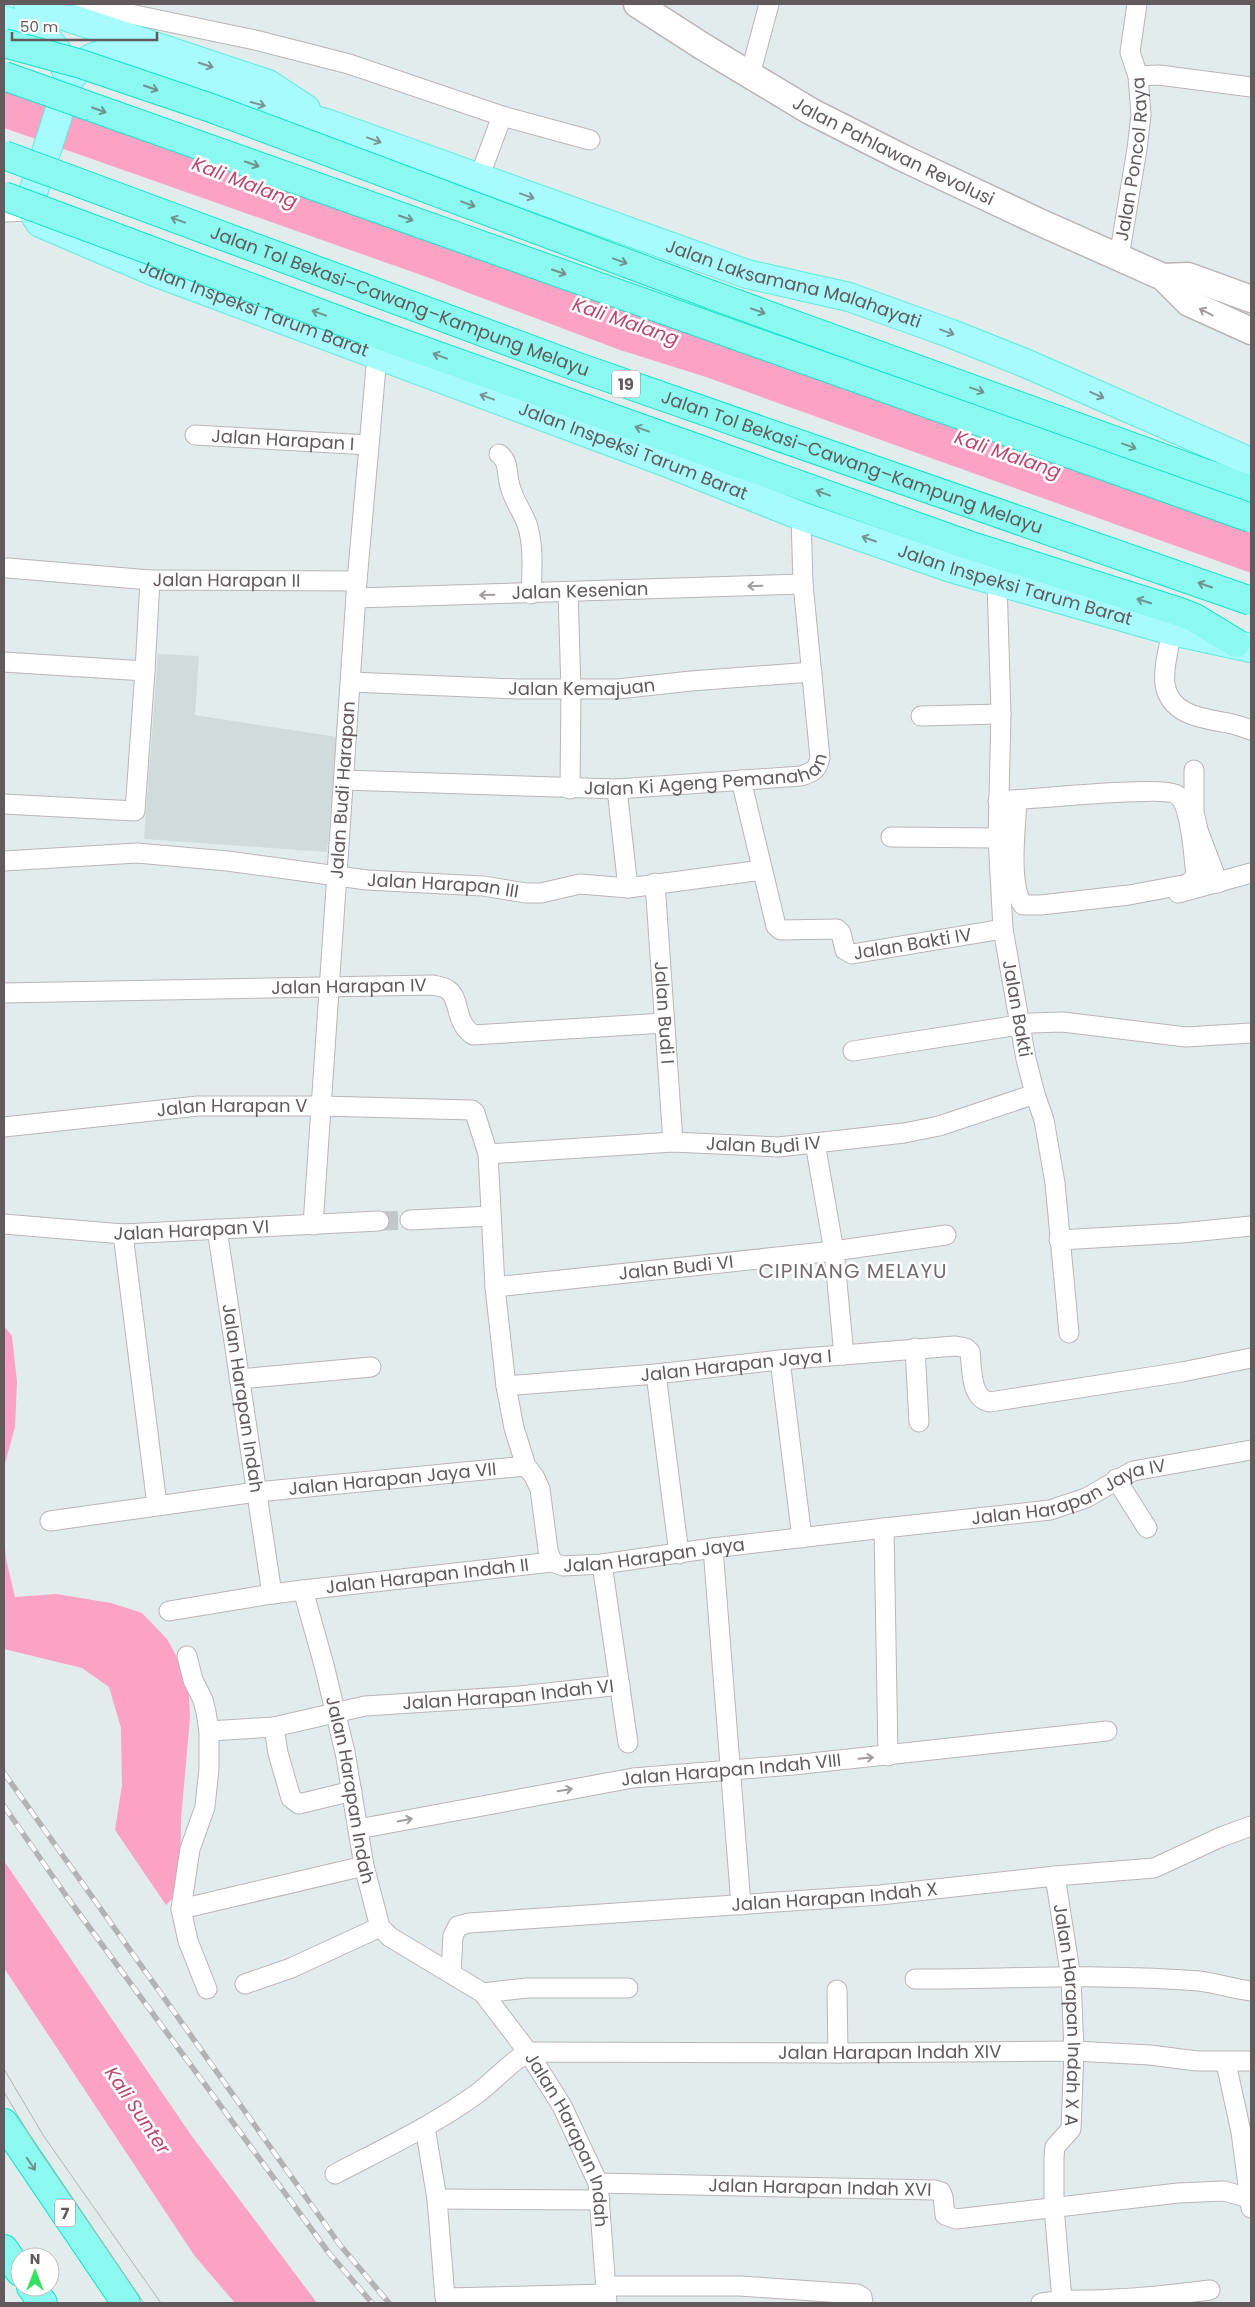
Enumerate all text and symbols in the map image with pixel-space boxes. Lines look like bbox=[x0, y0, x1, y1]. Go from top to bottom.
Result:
scale bar bbox=[12, 10, 158, 42]
text: 50 m bbox=[20, 16, 58, 37]
one-way arrow bbox=[198, 61, 213, 70]
street label: Jalan Poncol Raya bbox=[1109, 76, 1153, 243]
one-way arrow bbox=[142, 84, 158, 93]
street label: Jalan Pahlawan Revolusi bbox=[788, 90, 999, 211]
one-way arrow bbox=[249, 100, 265, 110]
one-way arrow bbox=[91, 105, 107, 115]
one-way arrow bbox=[366, 136, 382, 145]
water label: Kali Malang bbox=[188, 150, 302, 215]
one-way arrow bbox=[244, 160, 260, 169]
one-way arrow bbox=[519, 192, 534, 201]
one-way arrow bbox=[459, 200, 475, 209]
one-way arrow bbox=[397, 214, 413, 223]
one-way arrow bbox=[171, 215, 187, 224]
street label: Jalan Tol Bekasi–Cawang–Kampung Melayu bbox=[207, 219, 593, 382]
street label: Jalan Laksamana Malahayati bbox=[662, 233, 925, 334]
street label: Jalan Inspeksi Tarum Barat bbox=[135, 254, 373, 363]
one-way arrow bbox=[612, 256, 627, 266]
one-way arrow bbox=[550, 268, 566, 277]
water label: Kali Malang bbox=[569, 291, 683, 352]
one-way arrow bbox=[750, 307, 765, 316]
one-way arrow bbox=[1199, 307, 1214, 317]
one-way arrow bbox=[312, 308, 327, 317]
one-way arrow bbox=[939, 328, 955, 337]
one-way arrow bbox=[432, 351, 448, 361]
road number: 19 bbox=[612, 370, 640, 398]
street label: Jalan Tol Bekasi–Cawang–Kampung Melayu bbox=[658, 384, 1046, 540]
one-way arrow bbox=[968, 386, 984, 395]
one-way arrow bbox=[1089, 390, 1104, 400]
one-way arrow bbox=[480, 392, 496, 401]
street label: Jalan Inspeksi Tarum Barat bbox=[515, 396, 752, 506]
street label: Jalan Harapan I bbox=[211, 423, 355, 456]
one-way arrow bbox=[635, 424, 651, 433]
water label: Kali Malang bbox=[951, 424, 1065, 485]
one-way arrow bbox=[1121, 442, 1136, 451]
one-way arrow bbox=[816, 488, 832, 497]
one-way arrow bbox=[861, 534, 877, 544]
street label: Jalan Inspeksi Tarum Barat bbox=[895, 538, 1135, 631]
street label: Jalan Harapan II bbox=[153, 567, 301, 593]
street label: Jalan Kesenian bbox=[511, 576, 649, 605]
one-way arrow bbox=[1198, 580, 1213, 589]
one-way arrow bbox=[747, 581, 763, 590]
one-way arrow bbox=[480, 590, 496, 599]
one-way arrow bbox=[1137, 595, 1153, 605]
street label: Jalan Kemajuan bbox=[508, 672, 656, 701]
street label: Jalan Budi Harapan bbox=[324, 700, 361, 880]
street label: Jalan Ki Ageng Pemanahan bbox=[583, 750, 833, 801]
street label: Jalan Harapan III bbox=[366, 867, 521, 904]
street label: Jalan Bakti IV bbox=[851, 921, 973, 966]
street label: Jalan Bakti bbox=[997, 958, 1038, 1059]
street label: Jalan Budi I bbox=[648, 960, 681, 1065]
street label: Jalan Harapan IV bbox=[271, 972, 427, 1000]
street label: Jalan Harapan V bbox=[155, 1093, 307, 1122]
street label: Jalan Budi IV bbox=[705, 1129, 822, 1159]
street label: Jalan Harapan VI bbox=[113, 1214, 270, 1246]
street label: Jalan Budi VI bbox=[617, 1249, 735, 1286]
district label: CIPINANG MELAYU bbox=[758, 1257, 948, 1285]
street label: Jalan Harapan Indah bbox=[216, 1302, 270, 1494]
street label: Jalan Harapan Jaya I bbox=[639, 1343, 833, 1387]
street label: Jalan Harapan Jaya IV bbox=[970, 1452, 1168, 1530]
street label: Jalan Harapan Jaya VII bbox=[287, 1456, 497, 1501]
street label: Jalan Harapan Jaya bbox=[563, 1531, 746, 1578]
street label: Jalan Harapan Indah II bbox=[324, 1552, 530, 1599]
street label: Jalan Harapan Indah VI bbox=[401, 1673, 615, 1716]
street label: Jalan Harapan Indah bbox=[320, 1693, 381, 1886]
street label: Jalan Harapan Indah VIII bbox=[619, 1747, 842, 1792]
one-way arrow bbox=[857, 1753, 873, 1763]
one-way arrow bbox=[557, 1785, 573, 1795]
one-way arrow bbox=[397, 1814, 413, 1824]
street label: Jalan Harapan Indah X bbox=[731, 1876, 939, 1917]
street label: Jalan Harapan Indah X A bbox=[1048, 1902, 1087, 2127]
street label: Jalan Harapan Indah XIV bbox=[778, 2039, 1002, 2065]
street label: Jalan Harapan Indah bbox=[519, 2047, 614, 2228]
water label: Kali Sunter bbox=[98, 2061, 177, 2160]
one-way arrow bbox=[26, 2157, 36, 2171]
street label: Jalan Harapan Indah XVI bbox=[708, 2172, 932, 2202]
road number: 7 bbox=[55, 2200, 75, 2226]
north arrow bbox=[10, 2247, 60, 2297]
text: N bbox=[30, 2249, 40, 2269]

